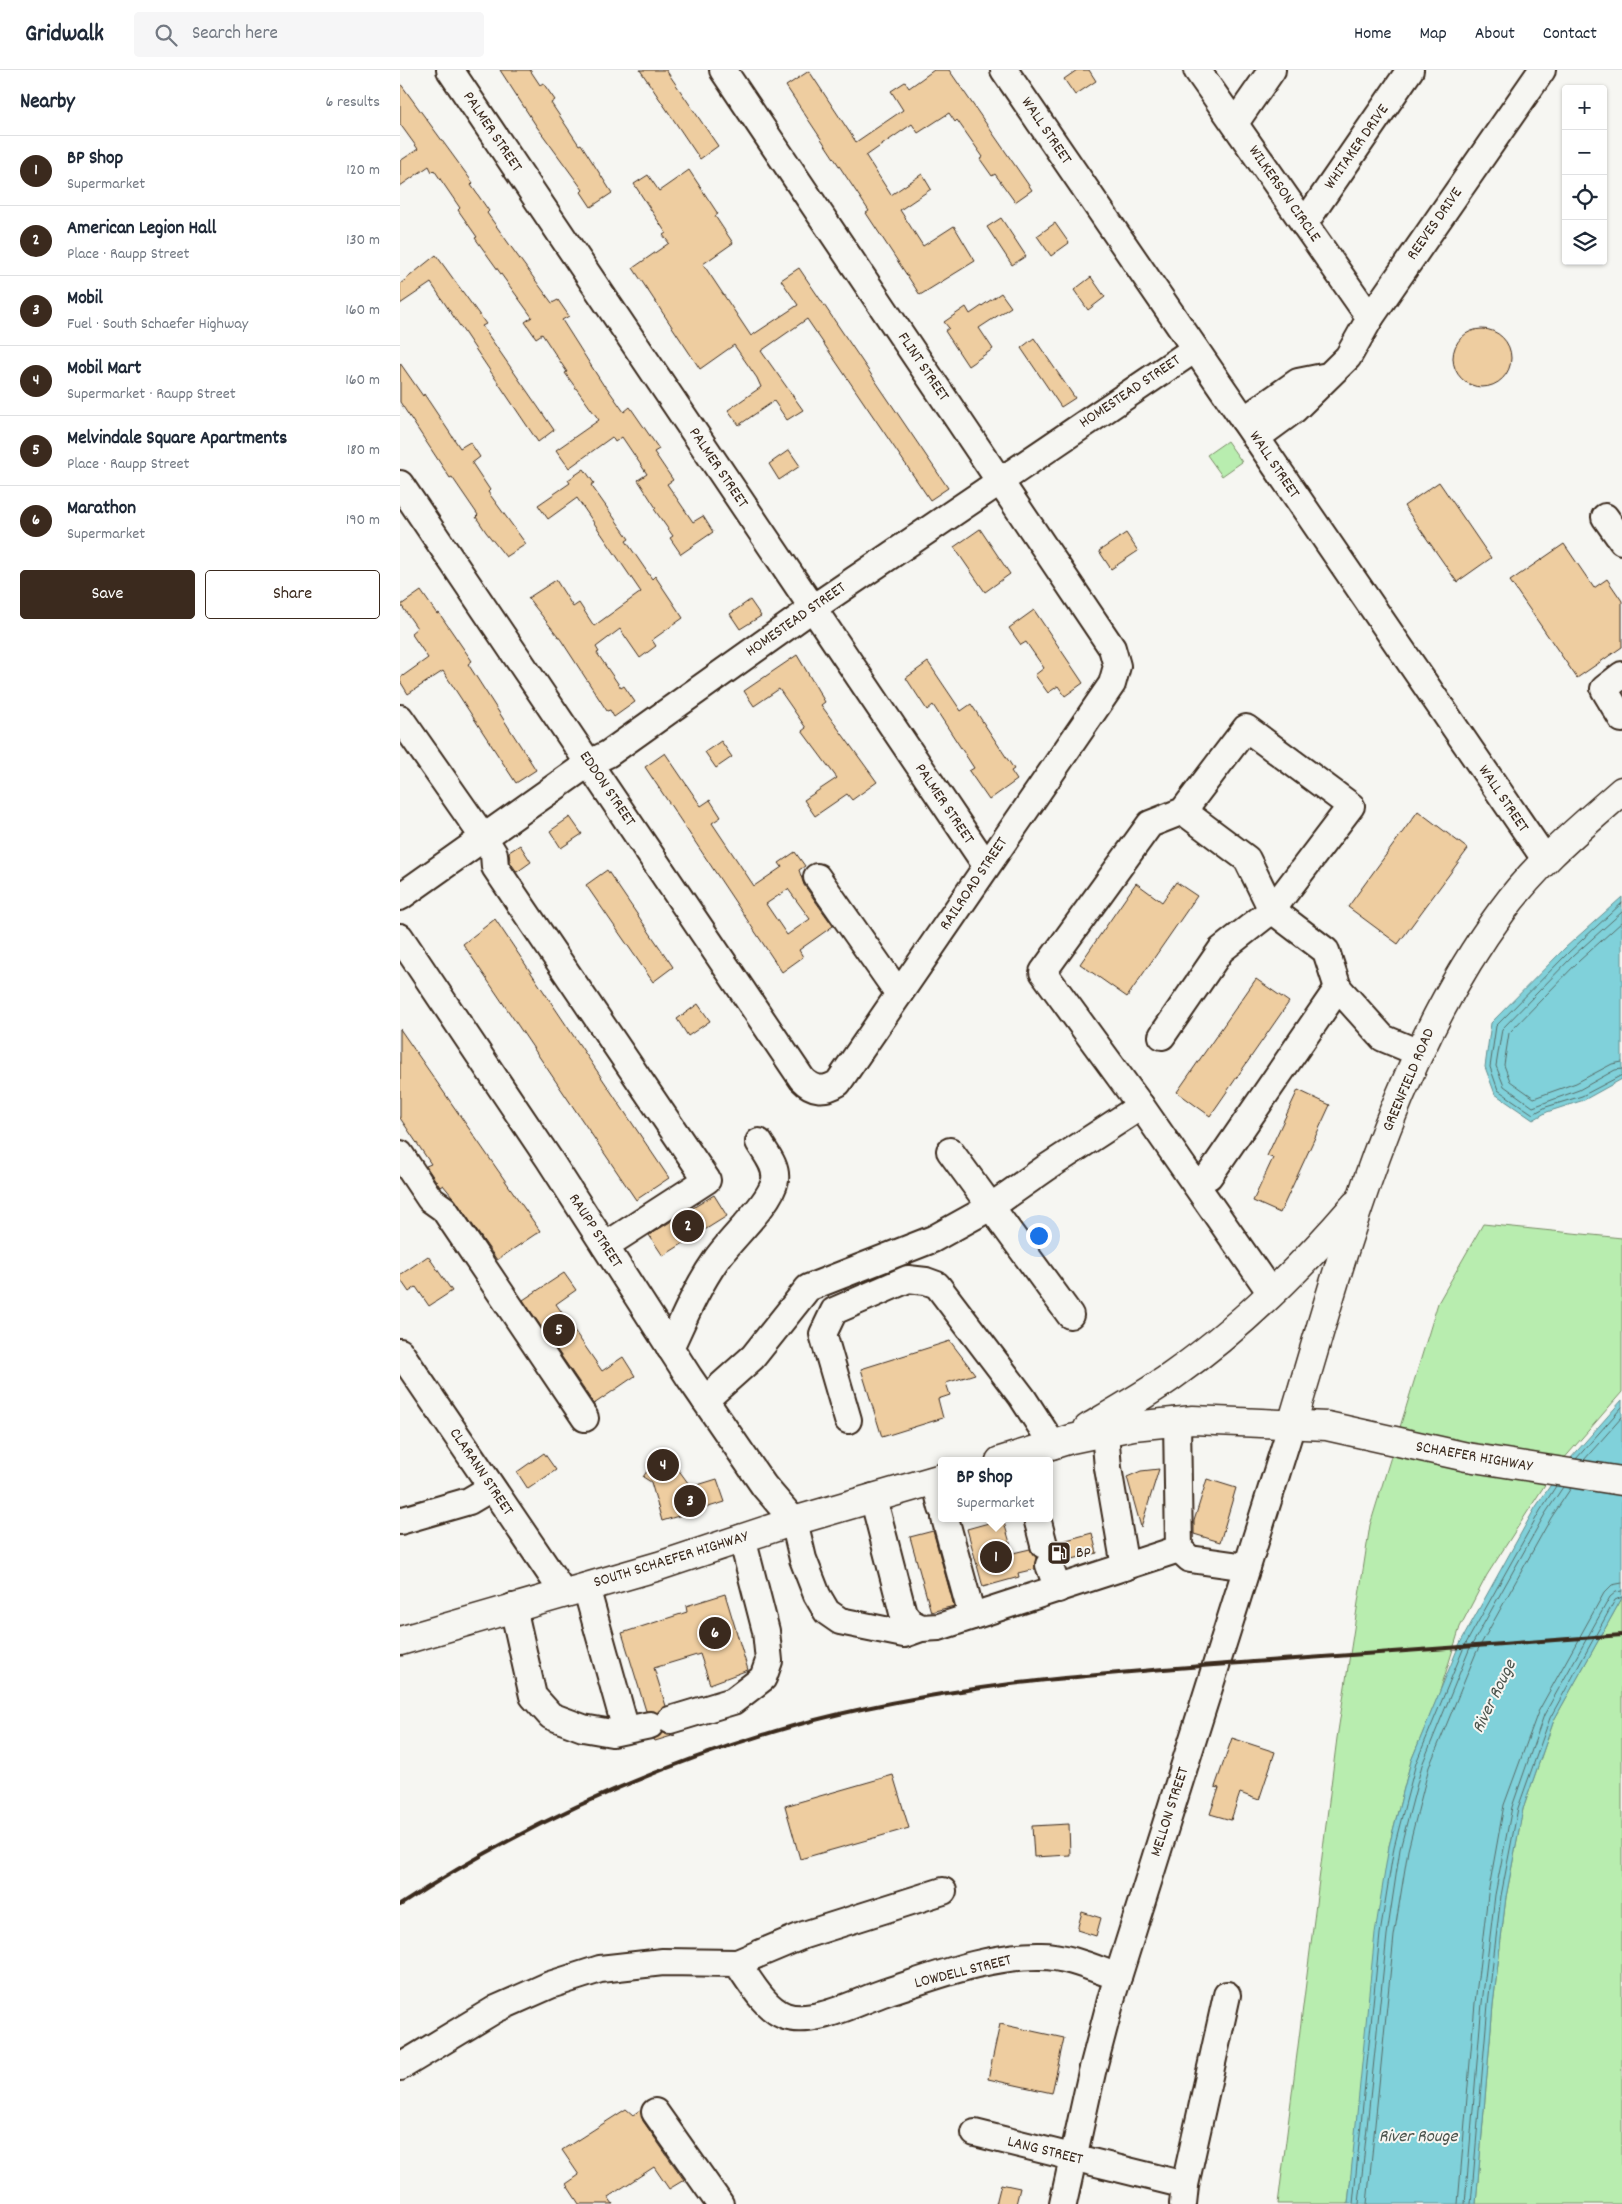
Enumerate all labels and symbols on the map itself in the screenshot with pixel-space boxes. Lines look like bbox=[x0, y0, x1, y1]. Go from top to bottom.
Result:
street label: PALMER STREET bbox=[457, 87, 528, 177]
street label: WALL STREET bbox=[1015, 93, 1077, 170]
street label: WHITAKER DRIVE bbox=[1319, 99, 1395, 194]
street label: WILKERSON CIRCLE bbox=[1242, 141, 1326, 248]
street label: REEVES DRIVE bbox=[1401, 182, 1469, 265]
street label: FLINT STREET bbox=[891, 328, 955, 407]
street label: HOMESTEAD STREET bbox=[1075, 349, 1186, 434]
street label: PALMER STREET bbox=[683, 423, 754, 513]
street label: WALL STREET bbox=[1243, 427, 1305, 504]
street label: HOMESTEAD STREET bbox=[741, 577, 851, 663]
street label: EDDON STREET bbox=[573, 747, 641, 832]
street label: PALMER STREET bbox=[909, 759, 980, 849]
street label: WALL STREET bbox=[1472, 761, 1534, 838]
street label: RAILROAD STREET bbox=[934, 832, 1014, 935]
street label: GREENFIELD ROAD bbox=[1377, 1025, 1441, 1135]
street label: RAUPP STREET bbox=[562, 1189, 628, 1273]
pin: 2 bbox=[672, 1207, 704, 1245]
your location bbox=[1026, 1223, 1052, 1249]
pin: 5 bbox=[543, 1311, 575, 1349]
street label: CLARANN STREET bbox=[443, 1424, 519, 1521]
street label: SCHAEFER HIGHWAY bbox=[1414, 1435, 1535, 1479]
pin: 4 bbox=[647, 1446, 679, 1484]
pin: 3 bbox=[674, 1482, 706, 1520]
street label: SOUTH SCHAEFER HIGHWAY bbox=[591, 1525, 752, 1594]
pin: 1 bbox=[980, 1538, 1012, 1576]
fuel station icon: BP bbox=[1046, 1540, 1072, 1566]
place label: BP bbox=[1076, 1542, 1091, 1565]
pin: 6 bbox=[699, 1614, 731, 1652]
water label: River Rouge bbox=[1467, 1655, 1524, 1738]
street label: MELLON STREET bbox=[1145, 1764, 1195, 1860]
street label: LOWDELL STREET bbox=[912, 1949, 1015, 1995]
water label: River Rouge bbox=[1379, 2125, 1458, 2150]
street label: LANG STREET bbox=[1005, 2131, 1086, 2172]

